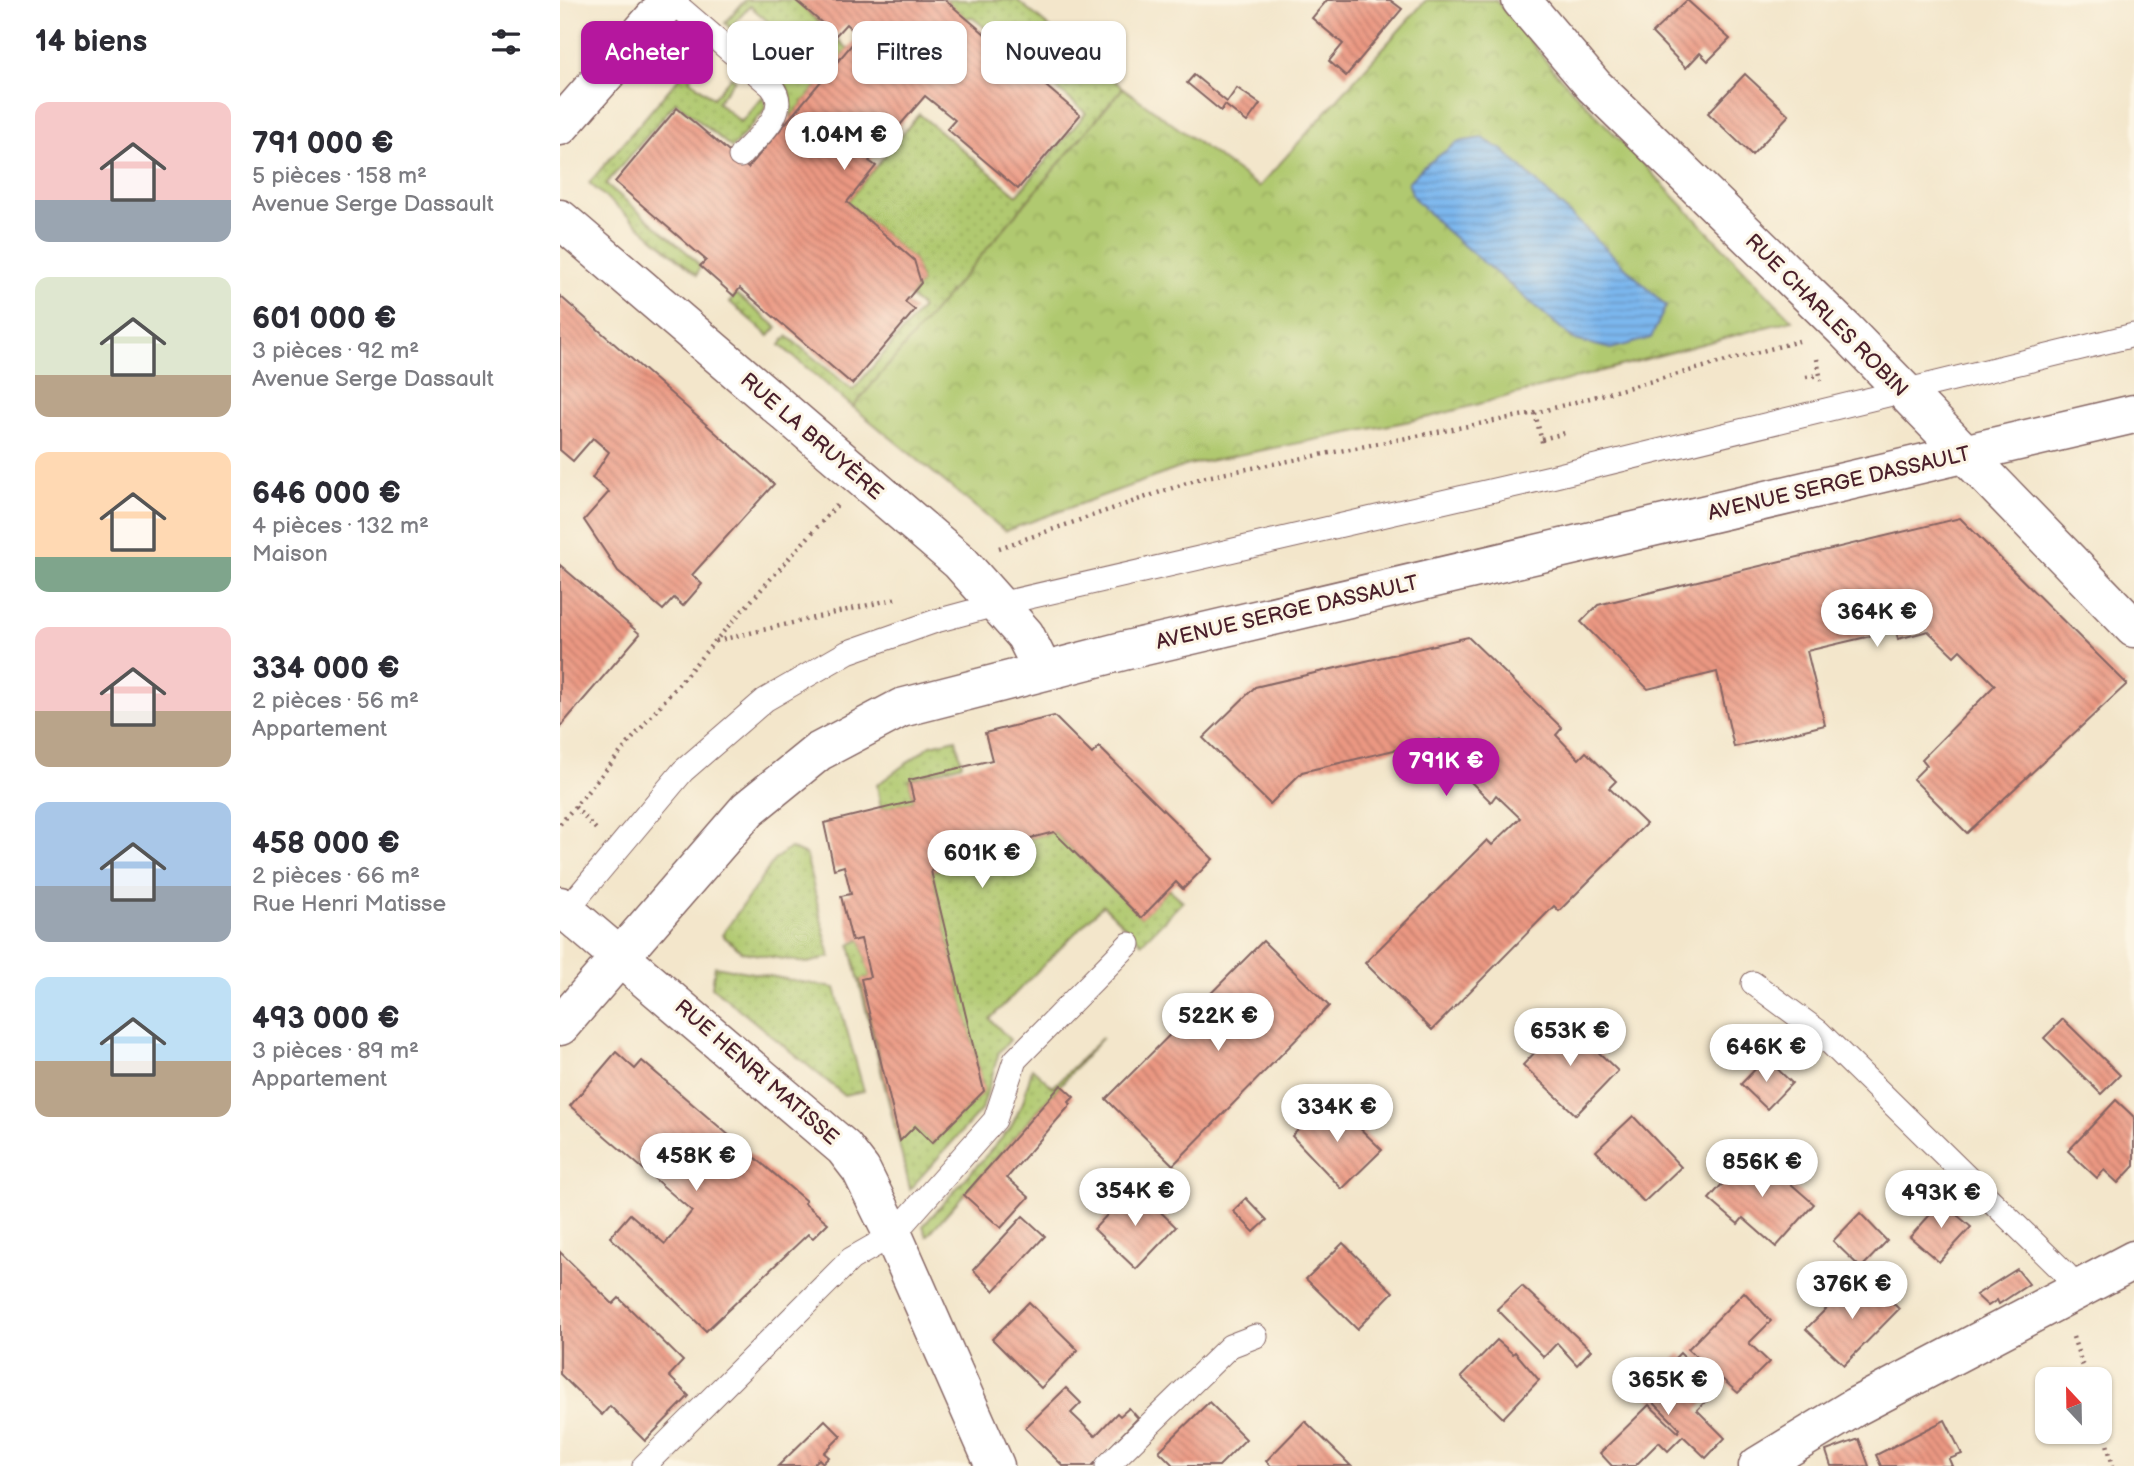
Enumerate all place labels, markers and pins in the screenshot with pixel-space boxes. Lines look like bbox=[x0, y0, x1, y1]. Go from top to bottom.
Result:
pin: 1.04M € bbox=[779, 113, 909, 172]
pin: 364K € bbox=[1820, 590, 1934, 649]
pin: 791K € bbox=[1389, 738, 1503, 798]
pin: 601K € bbox=[925, 830, 1039, 890]
pin: 522K € bbox=[1161, 993, 1275, 1053]
pin: 653K € bbox=[1513, 1009, 1627, 1068]
pin: 646K € bbox=[1709, 1024, 1823, 1084]
pin: 334K € bbox=[1280, 1084, 1394, 1144]
pin: 458K € bbox=[639, 1134, 753, 1193]
pin: 856K € bbox=[1705, 1140, 1819, 1199]
pin: 354K € bbox=[1078, 1168, 1192, 1228]
pin: 493K € bbox=[1884, 1170, 1998, 1230]
pin: 376K € bbox=[1795, 1262, 1909, 1321]
pin: 365K € bbox=[1611, 1358, 1725, 1417]

